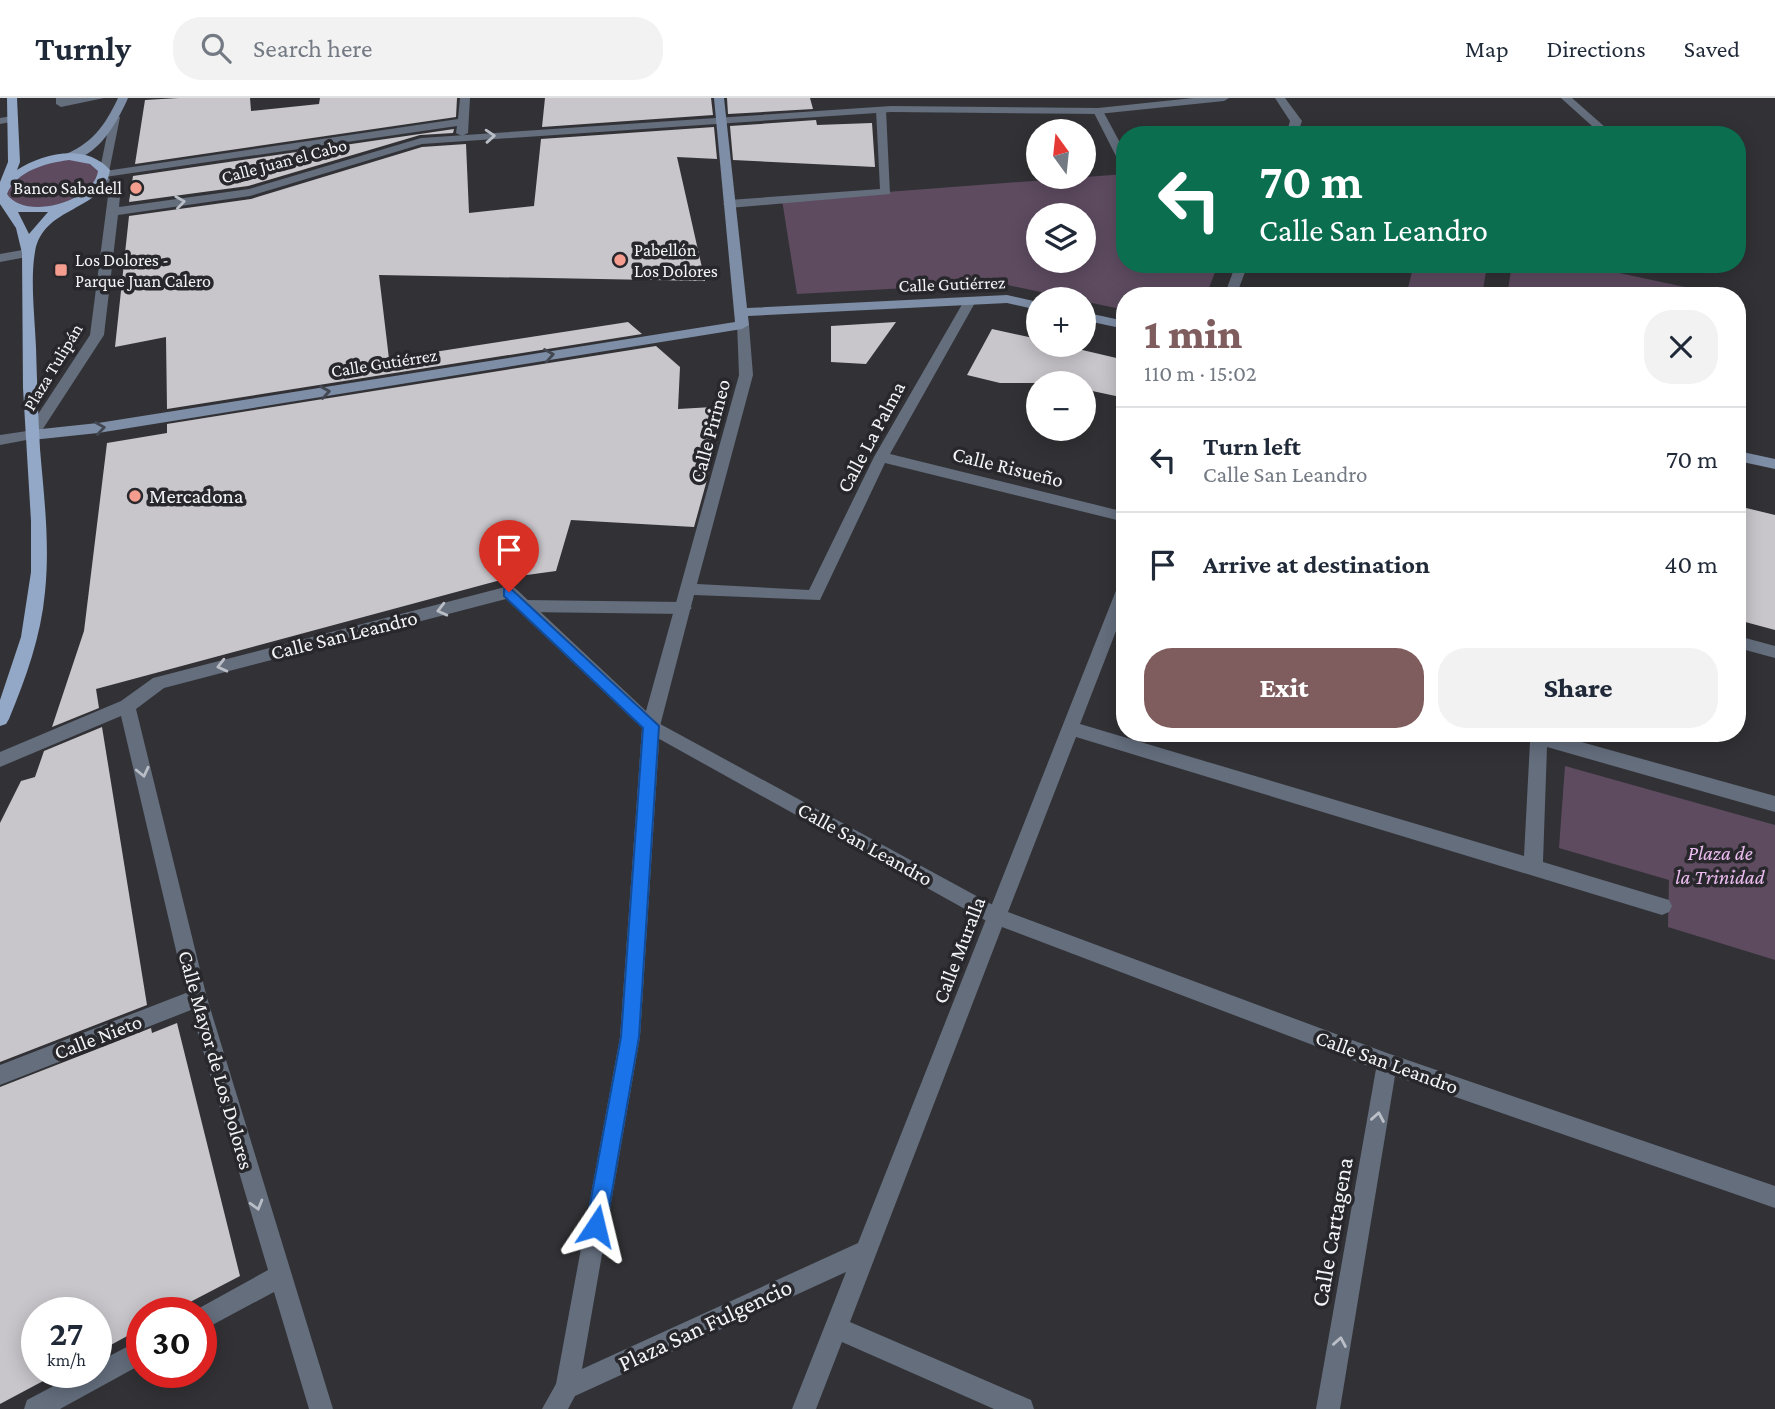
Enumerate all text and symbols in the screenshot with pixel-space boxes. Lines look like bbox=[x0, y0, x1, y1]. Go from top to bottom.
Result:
search box bbox=[173, 17, 663, 80]
icon: search bbox=[197, 29, 235, 67]
text: Turnly bbox=[35, 30, 131, 67]
text: Search here bbox=[253, 34, 372, 63]
text: Map bbox=[1465, 35, 1509, 62]
text: Directions bbox=[1547, 35, 1646, 62]
text: Saved bbox=[1684, 35, 1740, 62]
north arrow bbox=[1026, 119, 1096, 189]
map controls bbox=[1026, 119, 1096, 441]
one-way arrow bbox=[484, 129, 495, 144]
street label: Calle Juan el Cabo bbox=[219, 135, 349, 187]
icon: left bbox=[1144, 154, 1235, 245]
text: 70 m bbox=[1259, 154, 1363, 209]
place label: Banco Sabadell bbox=[13, 178, 122, 198]
marker: Banco Sabadell bbox=[128, 180, 144, 196]
one-way arrow bbox=[174, 195, 185, 210]
button: layers bbox=[1026, 203, 1096, 273]
text: Calle San Leandro bbox=[1259, 212, 1488, 248]
place label: Pabellón Los Dolores bbox=[634, 240, 718, 281]
place label: Los Dolores - Parque Juan Calero bbox=[75, 250, 211, 291]
marker: Pabellón Los Dolores bbox=[612, 252, 628, 268]
marker: Los Dolores - Parque Juan Calero bbox=[53, 262, 69, 278]
street label: Calle Gutiérrez bbox=[898, 272, 1006, 296]
button: + bbox=[1026, 287, 1096, 357]
text: 1 min bbox=[1144, 310, 1242, 357]
button: close bbox=[1644, 310, 1718, 384]
street label: Plaza Tulipán bbox=[19, 320, 87, 414]
street label: Calle Gutiérrez bbox=[330, 345, 439, 381]
one-way arrow bbox=[543, 348, 555, 363]
text: 110 m · 15:02 bbox=[1144, 360, 1257, 386]
button: − bbox=[1026, 371, 1096, 441]
street label: Calle Pirineo bbox=[685, 377, 735, 485]
street label: Calle La Palma bbox=[832, 377, 910, 497]
one-way arrow bbox=[319, 385, 331, 400]
one-way arrow bbox=[94, 420, 106, 435]
text: Turn left bbox=[1203, 432, 1301, 461]
icon: left bbox=[1144, 441, 1182, 479]
street label: Calle Risueño bbox=[950, 442, 1066, 492]
text: 70 m bbox=[1666, 445, 1718, 474]
text: Calle San Leandro bbox=[1203, 461, 1367, 487]
place label: Mercadona bbox=[149, 484, 244, 508]
marker: Mercadona bbox=[127, 488, 143, 504]
pin bbox=[479, 520, 539, 592]
icon: arrive bbox=[490, 531, 528, 569]
icon: arrive bbox=[1144, 546, 1182, 584]
text: Arrive at destination bbox=[1203, 550, 1430, 579]
text: 40 m bbox=[1664, 550, 1718, 579]
one-way arrow bbox=[436, 602, 448, 616]
street label: Calle San Leandro bbox=[268, 605, 420, 665]
button: Exit bbox=[1144, 648, 1424, 728]
button: Share bbox=[1438, 648, 1718, 728]
one-way arrow bbox=[216, 658, 228, 673]
one-way arrow bbox=[135, 766, 149, 778]
street label: Calle San Leandro bbox=[794, 797, 936, 891]
park label: Plaza de la Trinidad bbox=[1675, 841, 1766, 889]
street label: Calle Muralla bbox=[928, 893, 990, 1007]
street label: Calle Mayor de Los Dolores bbox=[173, 948, 259, 1172]
street label: Calle Nieto bbox=[51, 1009, 145, 1065]
street label: Calle San Leandro bbox=[1312, 1025, 1462, 1099]
one-way arrow bbox=[1370, 1112, 1385, 1123]
street label: Calle Cartagena bbox=[1305, 1155, 1358, 1309]
position arrow bbox=[559, 1189, 633, 1263]
one-way arrow bbox=[249, 1199, 264, 1211]
street label: Plaza San Fulgencio bbox=[614, 1272, 796, 1377]
speed limit sign: 30 bbox=[126, 1297, 217, 1388]
text: 27 bbox=[50, 1314, 83, 1353]
one-way arrow bbox=[1332, 1336, 1347, 1348]
text: km/h bbox=[47, 1350, 86, 1370]

